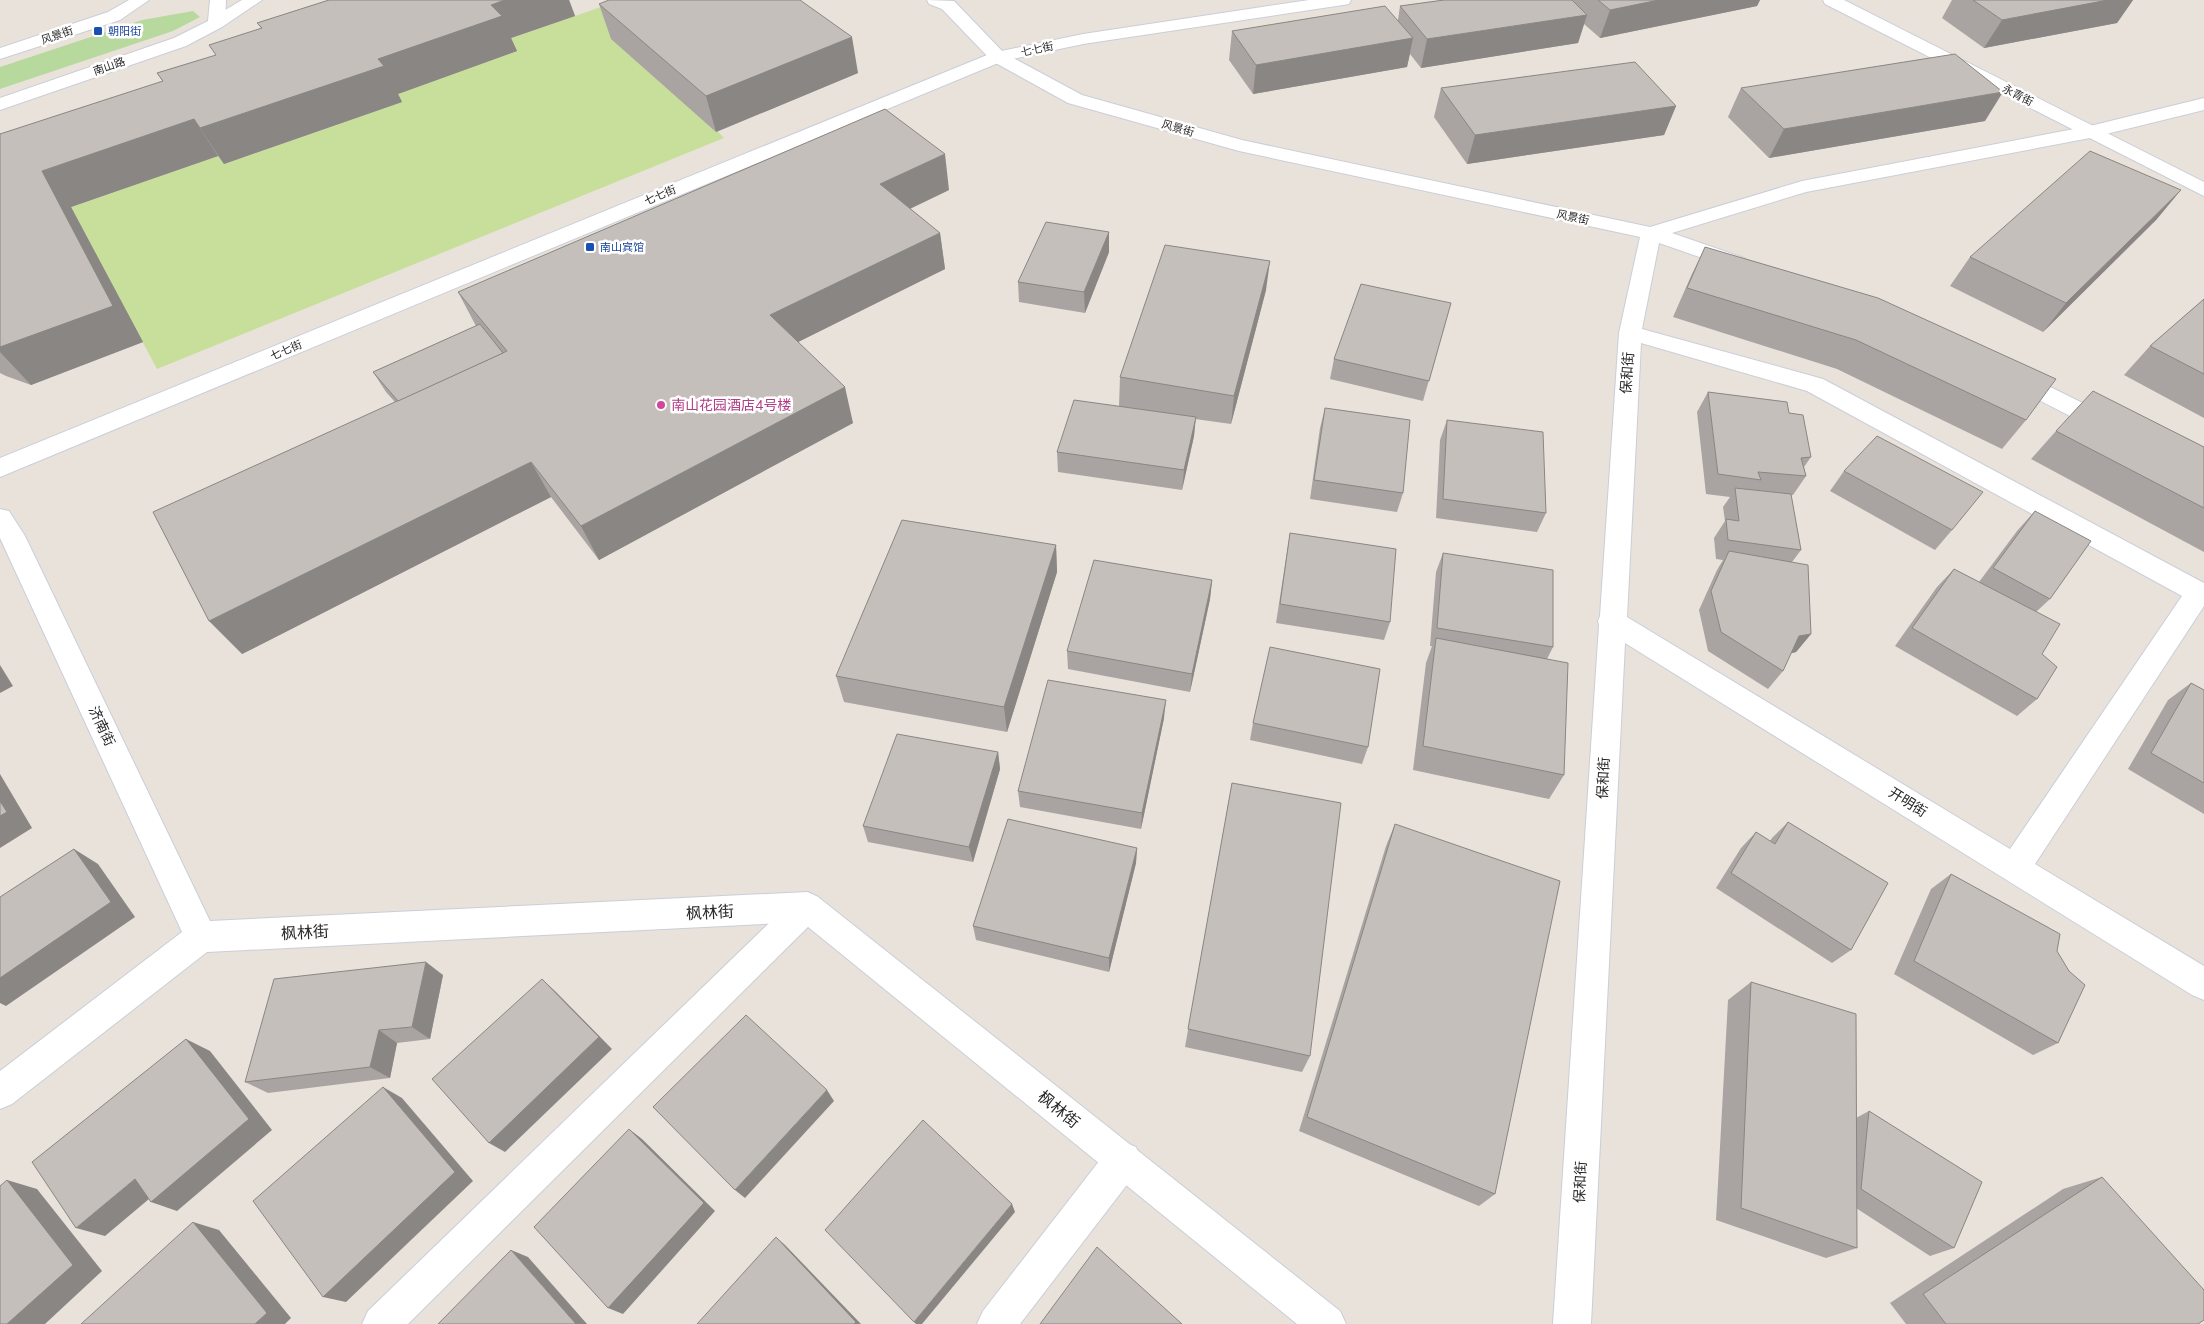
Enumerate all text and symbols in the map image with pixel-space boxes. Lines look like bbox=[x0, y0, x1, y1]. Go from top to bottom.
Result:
street label: 风景街 bbox=[39, 23, 75, 47]
place label: 朝阳街 bbox=[108, 24, 141, 38]
marker: 朝阳街 bbox=[92, 25, 104, 37]
street label: 七七街 bbox=[1019, 39, 1055, 59]
street label: 南山路 bbox=[91, 54, 127, 78]
street label: 永青街 bbox=[2000, 81, 2036, 109]
street label: 风景街 bbox=[1160, 117, 1196, 139]
street label: 七七街 bbox=[642, 182, 678, 208]
street label: 风景街 bbox=[1555, 207, 1591, 227]
place label: 南山宾馆 bbox=[600, 240, 644, 254]
marker: 南山宾馆 bbox=[584, 241, 596, 253]
street label: 七七街 bbox=[268, 337, 304, 363]
street label: 保和街 bbox=[1617, 351, 1637, 395]
place label: 南山花园酒店4号楼 bbox=[671, 396, 791, 414]
marker: 南山花园酒店4号楼 bbox=[655, 399, 667, 411]
street label: 济南街 bbox=[85, 703, 119, 749]
street label: 保和街 bbox=[1593, 757, 1613, 799]
street label: 开明街 bbox=[1885, 783, 1931, 821]
street label: 枫林街 bbox=[686, 901, 734, 923]
street label: 枫林街 bbox=[281, 921, 329, 943]
street label: 枫林街 bbox=[1034, 1086, 1084, 1132]
street label: 保和街 bbox=[1570, 1161, 1590, 1203]

